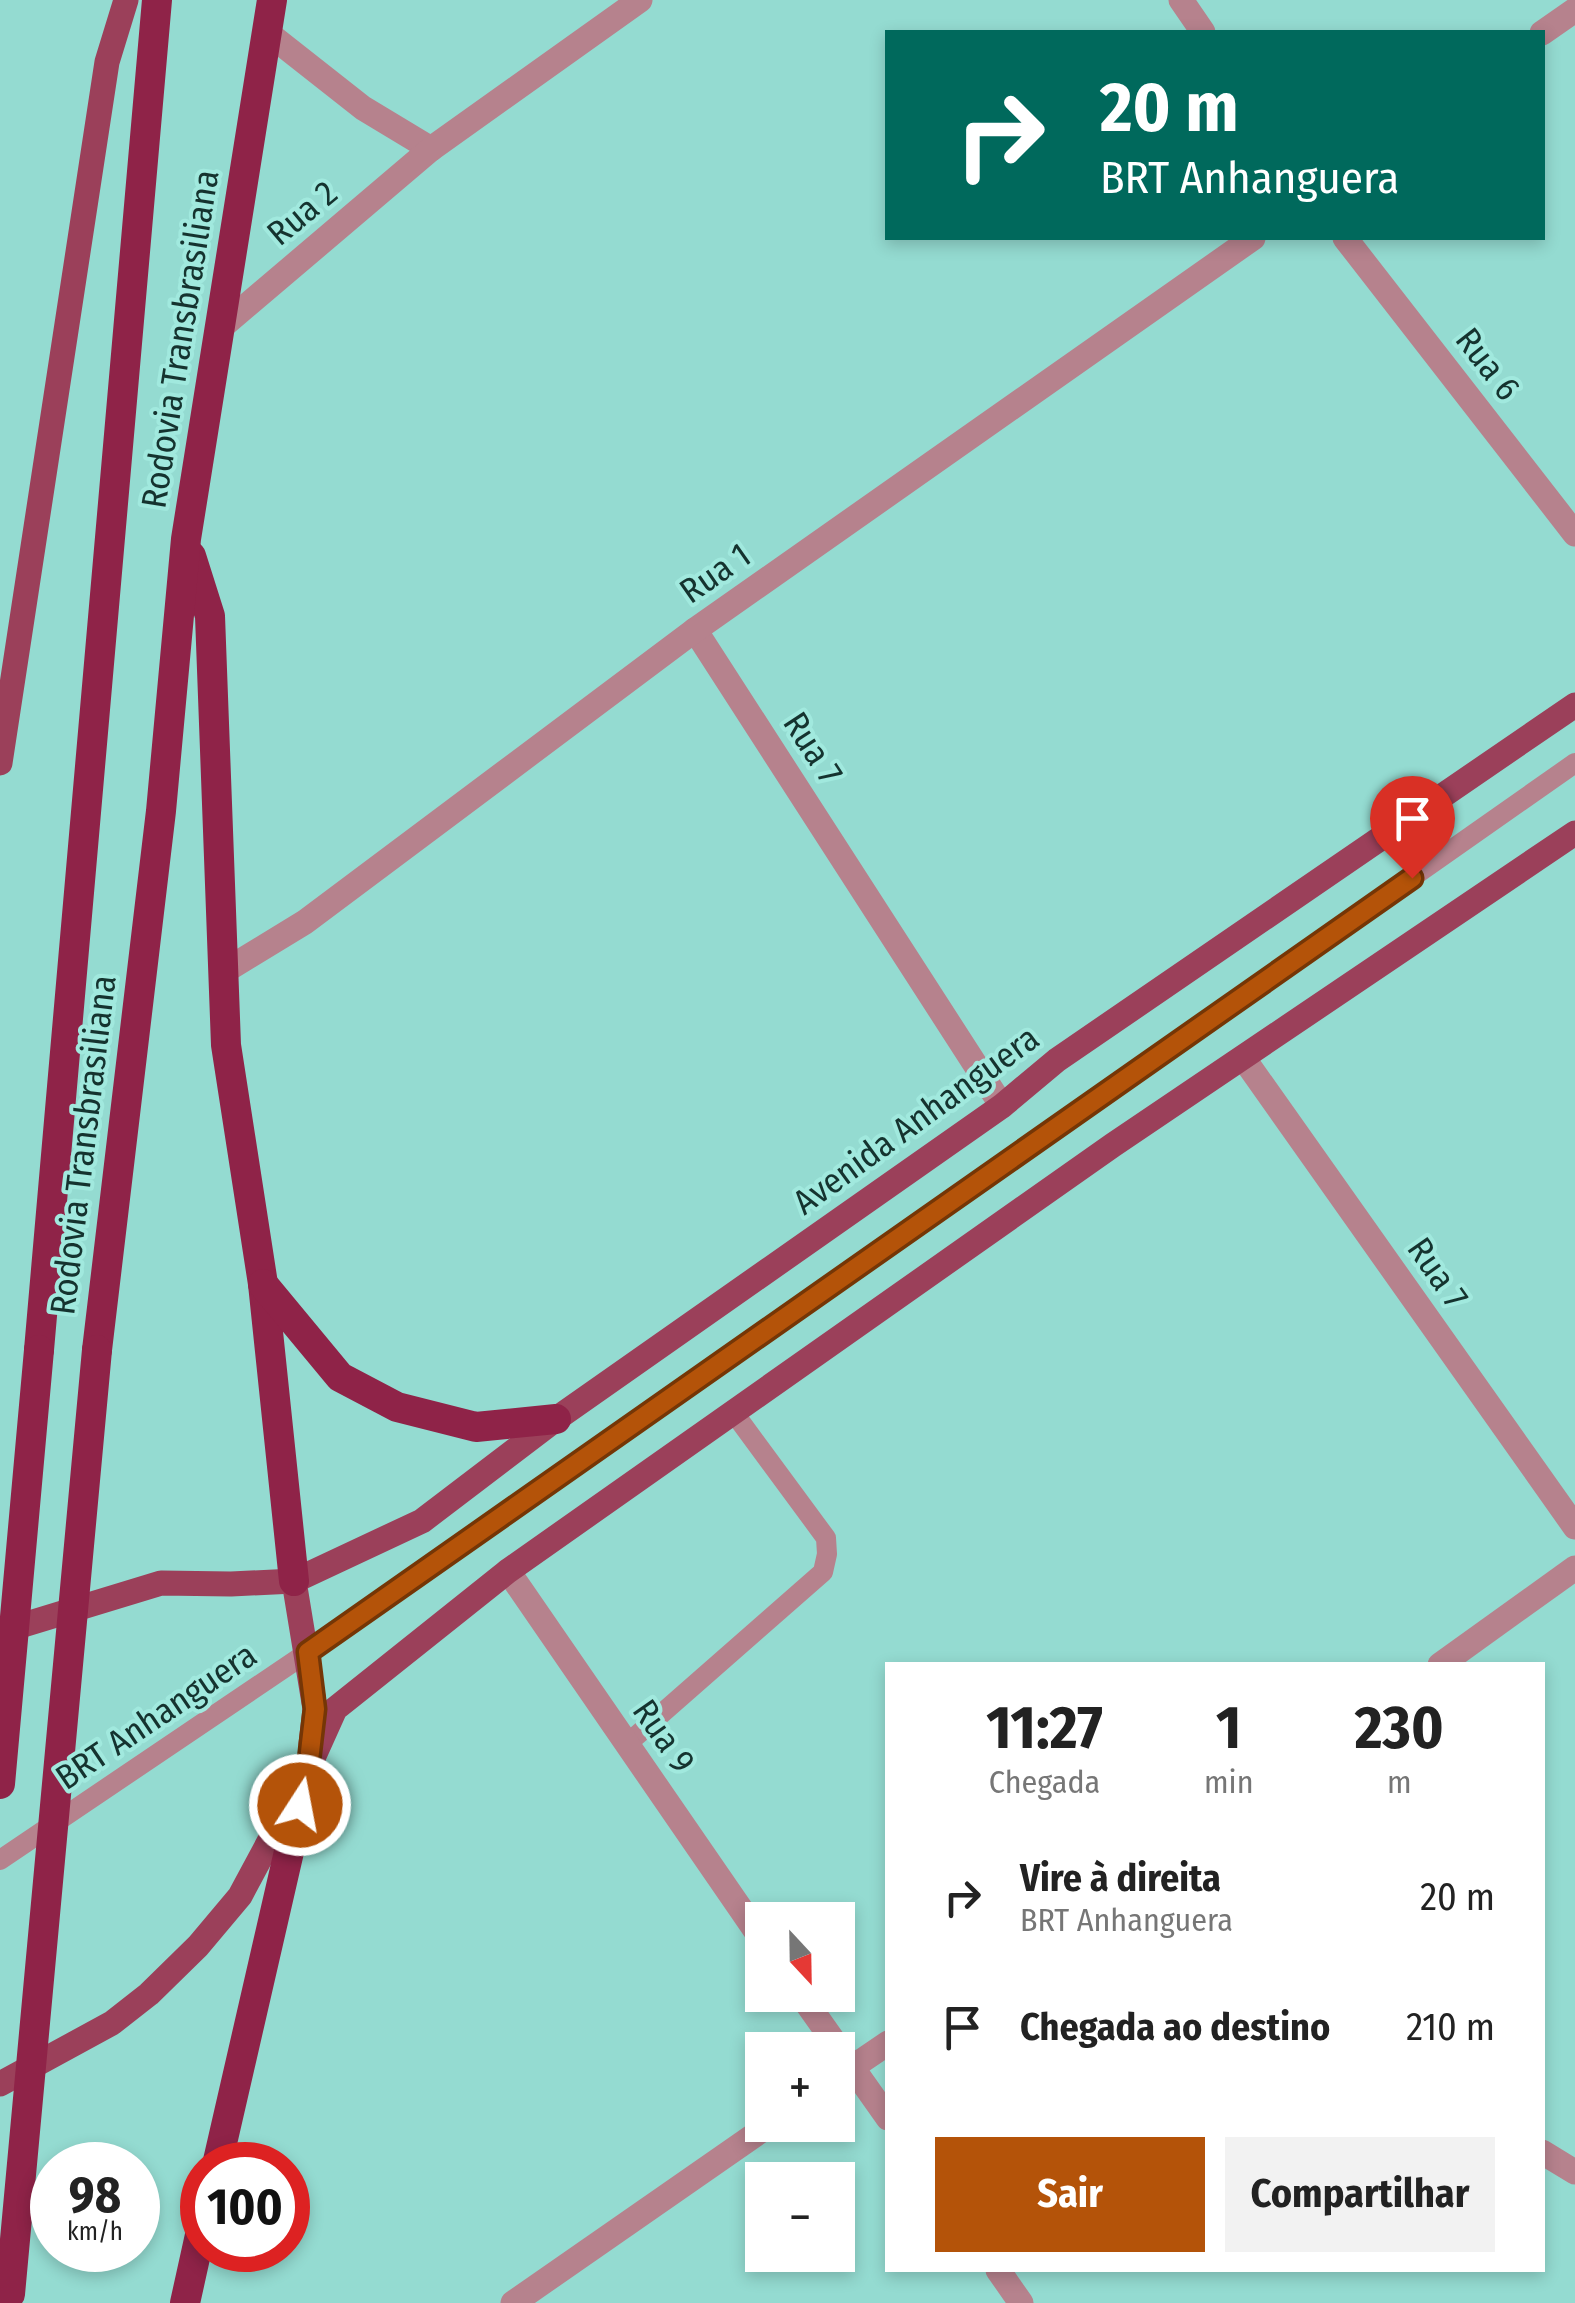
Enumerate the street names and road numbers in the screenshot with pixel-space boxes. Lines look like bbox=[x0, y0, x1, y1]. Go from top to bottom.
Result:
street label: Rodovia Transbrasiliana bbox=[133, 167, 227, 511]
street label: Rua 2 bbox=[259, 172, 345, 254]
street label: Rua 6 bbox=[1447, 320, 1529, 408]
street label: Rua 1 bbox=[672, 534, 758, 612]
street label: Rua 7 bbox=[774, 704, 852, 792]
street label: Rodovia Transbrasiliana bbox=[41, 973, 125, 1317]
street label: Avenida Anhanguera bbox=[785, 1017, 1047, 1223]
street label: Rua 7 bbox=[1399, 1229, 1477, 1317]
street label: BRT Anhanguera bbox=[48, 1633, 264, 1799]
street label: Rua 9 bbox=[624, 1691, 704, 1781]

